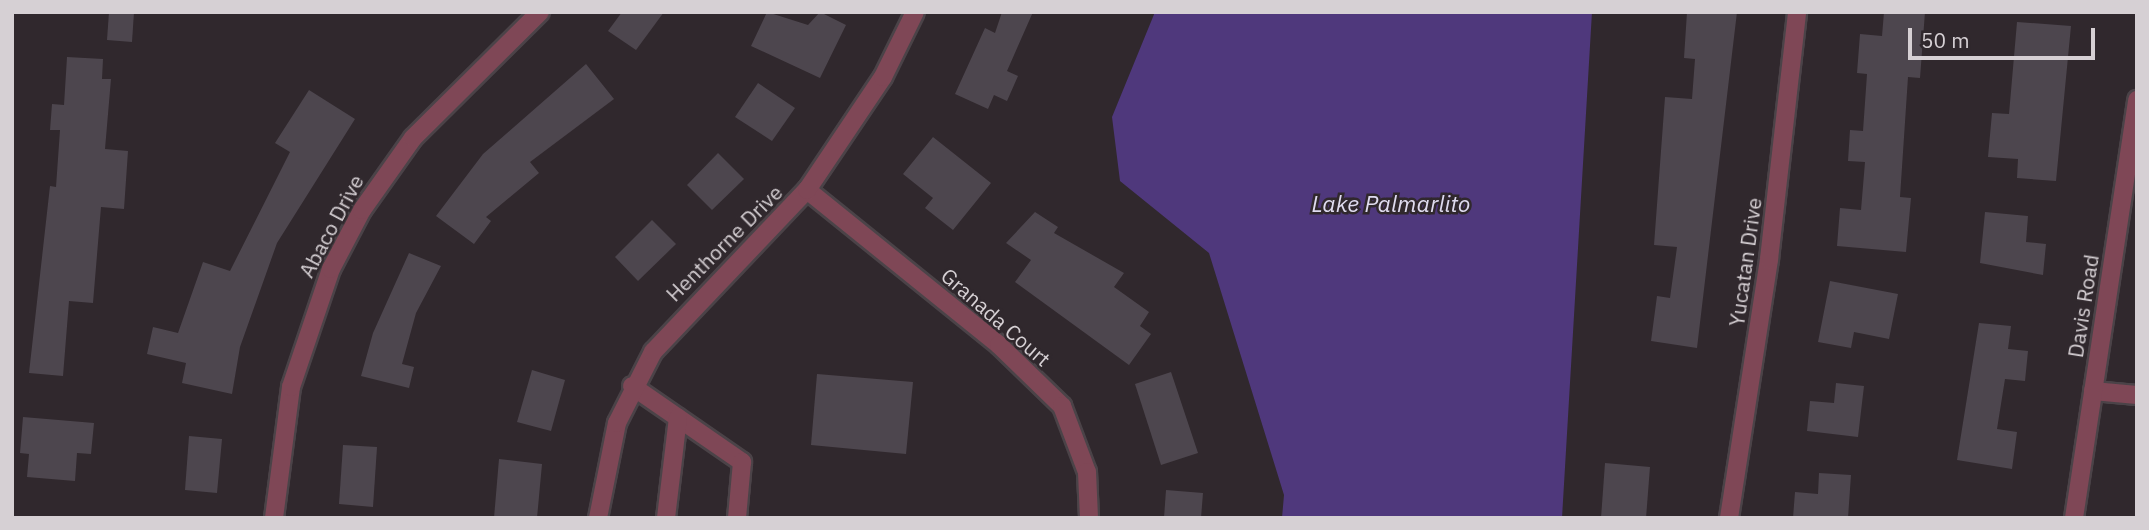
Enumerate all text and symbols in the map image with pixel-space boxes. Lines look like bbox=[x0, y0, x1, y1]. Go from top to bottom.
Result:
scale bar bbox=[1911, 14, 2098, 58]
text: 50 m bbox=[1921, 26, 1970, 54]
street label: Abaco Drive bbox=[293, 170, 369, 282]
street label: Henthorne Drive bbox=[661, 180, 787, 306]
water label: Lake Palmarlito bbox=[1312, 189, 1470, 217]
street label: Yucatan Drive bbox=[1723, 196, 1767, 328]
street label: Davis Road bbox=[2062, 253, 2104, 359]
street label: Granada Court bbox=[936, 263, 1056, 371]

